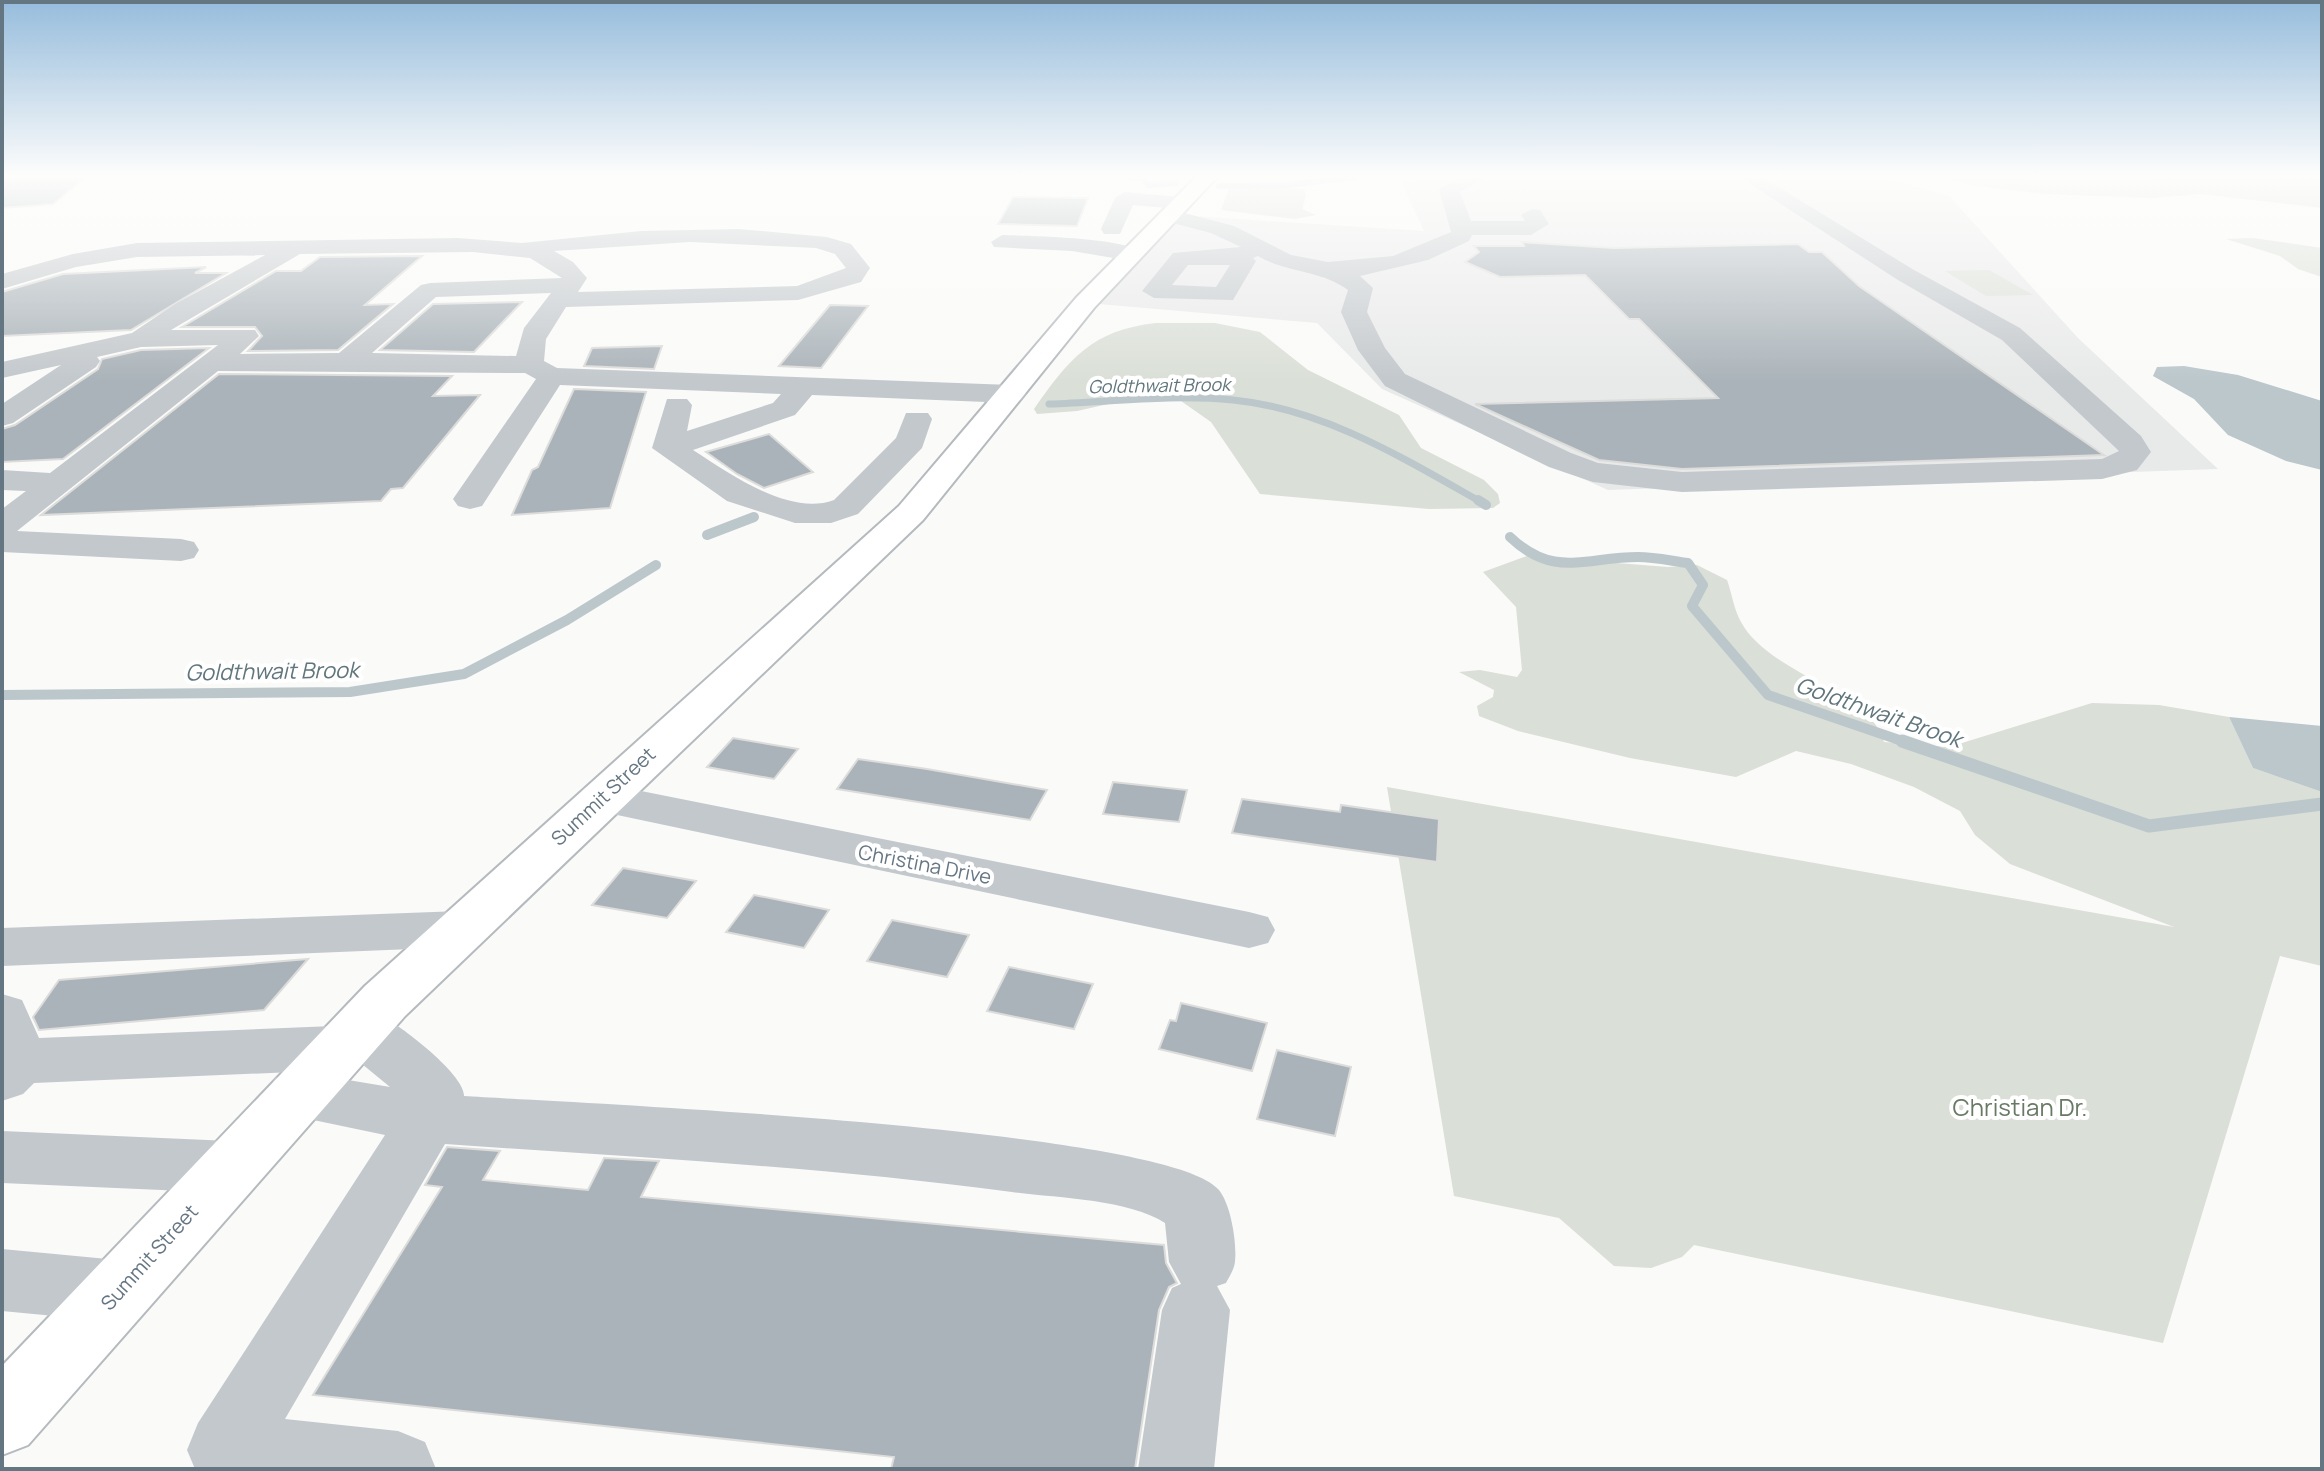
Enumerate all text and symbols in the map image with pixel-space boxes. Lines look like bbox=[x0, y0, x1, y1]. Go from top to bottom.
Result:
water label: Goldthwait Brook bbox=[1088, 372, 1233, 398]
water label: Goldthwait Brook bbox=[185, 654, 362, 688]
water label: Goldthwait Brook bbox=[1792, 670, 1969, 755]
street label: Summit Street bbox=[545, 741, 661, 851]
street label: Christina Drive bbox=[856, 838, 994, 890]
park label: Christian Dr. bbox=[1953, 1090, 2087, 1123]
street label: Summit Street bbox=[94, 1198, 204, 1316]

